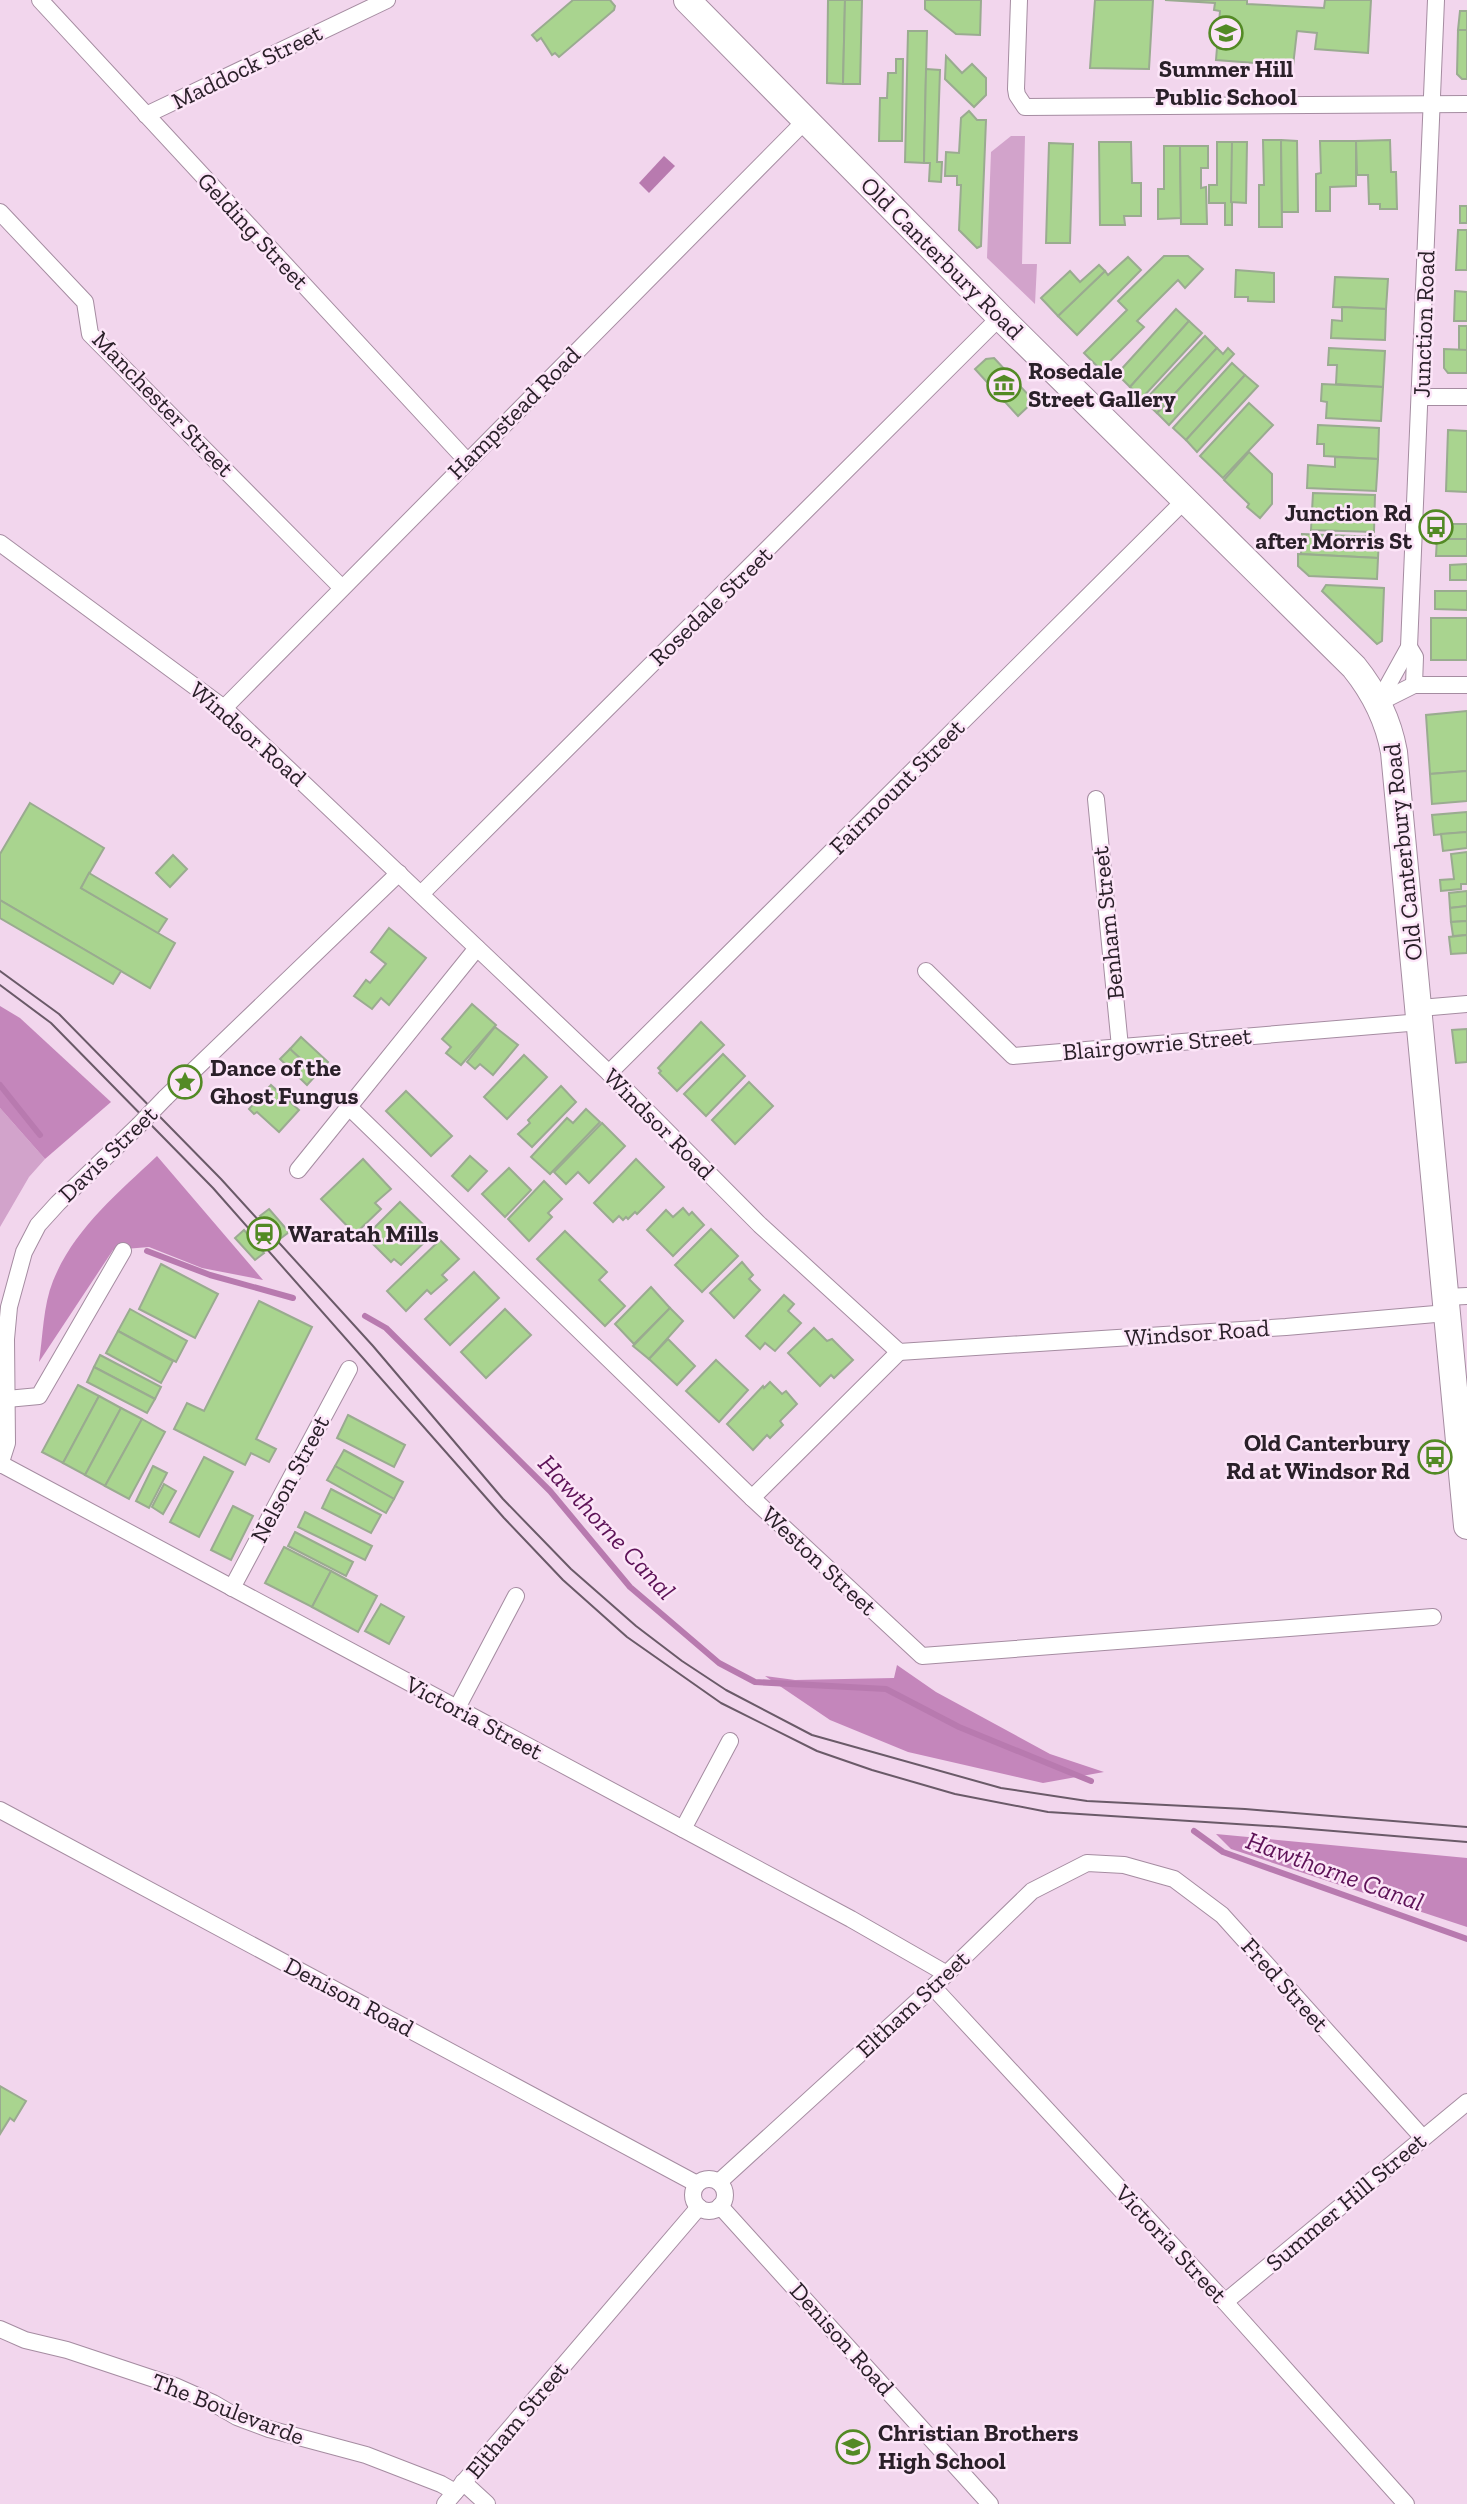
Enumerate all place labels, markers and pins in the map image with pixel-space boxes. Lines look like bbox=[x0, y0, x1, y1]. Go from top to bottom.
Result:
school or university icon: Summer Hill Public School bbox=[1207, 14, 1245, 52]
place label: Summer Hill Public School bbox=[1155, 54, 1297, 111]
place label: Rosedale Street Gallery bbox=[1028, 356, 1176, 413]
museum icon: Rosedale Street Gallery bbox=[985, 366, 1023, 404]
place label: Junction Rd after Morris St bbox=[1255, 498, 1412, 555]
bus stop icon: Junction Rd after Morris St bbox=[1417, 508, 1455, 546]
place label: Dance of the Ghost Fungus bbox=[210, 1053, 359, 1110]
place icon: Dance of the Ghost Fungus bbox=[166, 1063, 204, 1101]
station icon: Waratah Mills bbox=[245, 1215, 283, 1253]
place label: Waratah Mills bbox=[288, 1219, 439, 1248]
place label: Old Canterbury Rd at Windsor Rd bbox=[1226, 1428, 1410, 1485]
bus stop icon: Old Canterbury Rd at Windsor Rd bbox=[1416, 1438, 1454, 1476]
place label: Christian Brothers High School bbox=[878, 2418, 1079, 2475]
school or university icon: Christian Brothers High School bbox=[834, 2428, 872, 2466]

